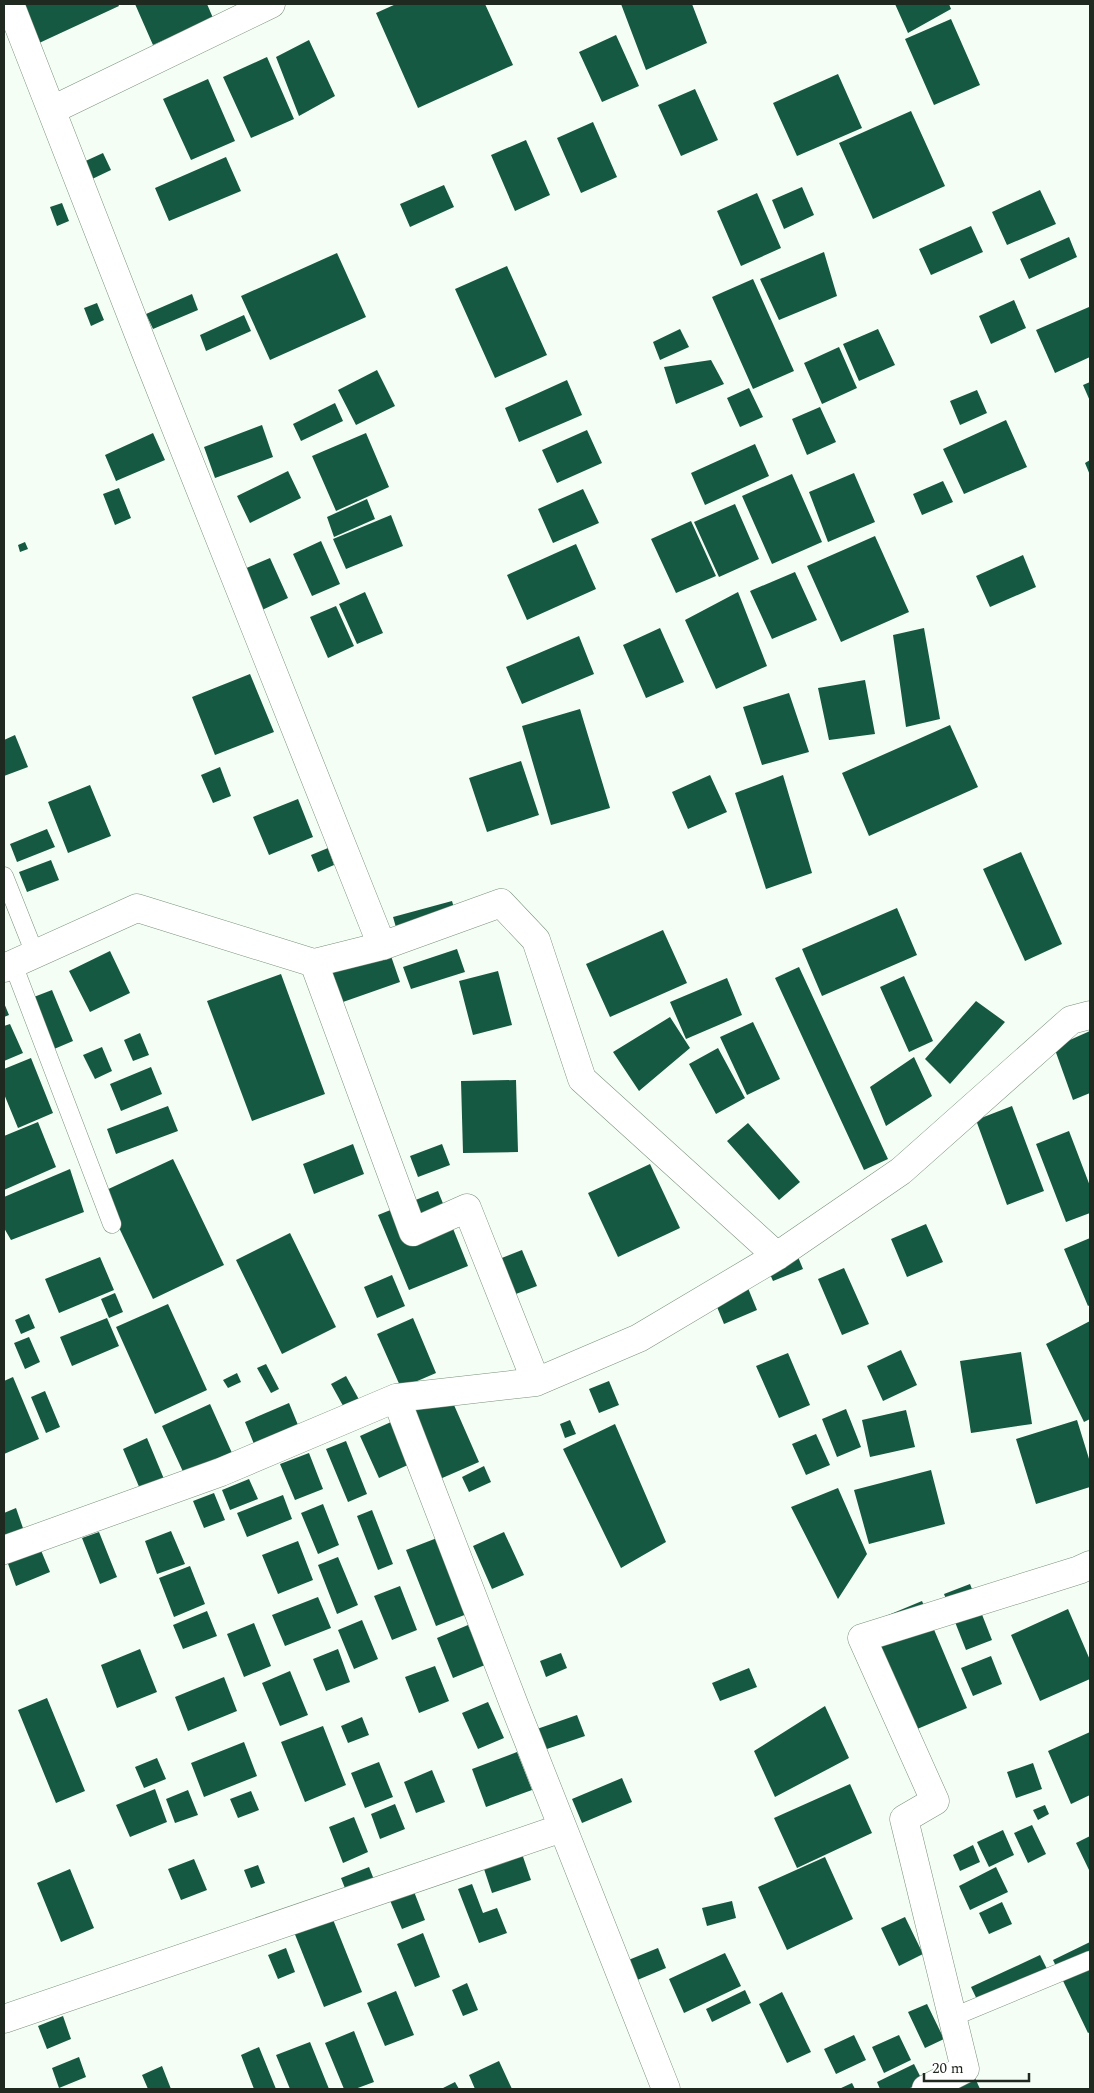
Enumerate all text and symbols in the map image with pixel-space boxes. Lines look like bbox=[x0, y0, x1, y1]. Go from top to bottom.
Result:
scale bar bbox=[924, 2050, 1029, 2082]
text: 20 m bbox=[932, 2057, 964, 2080]

